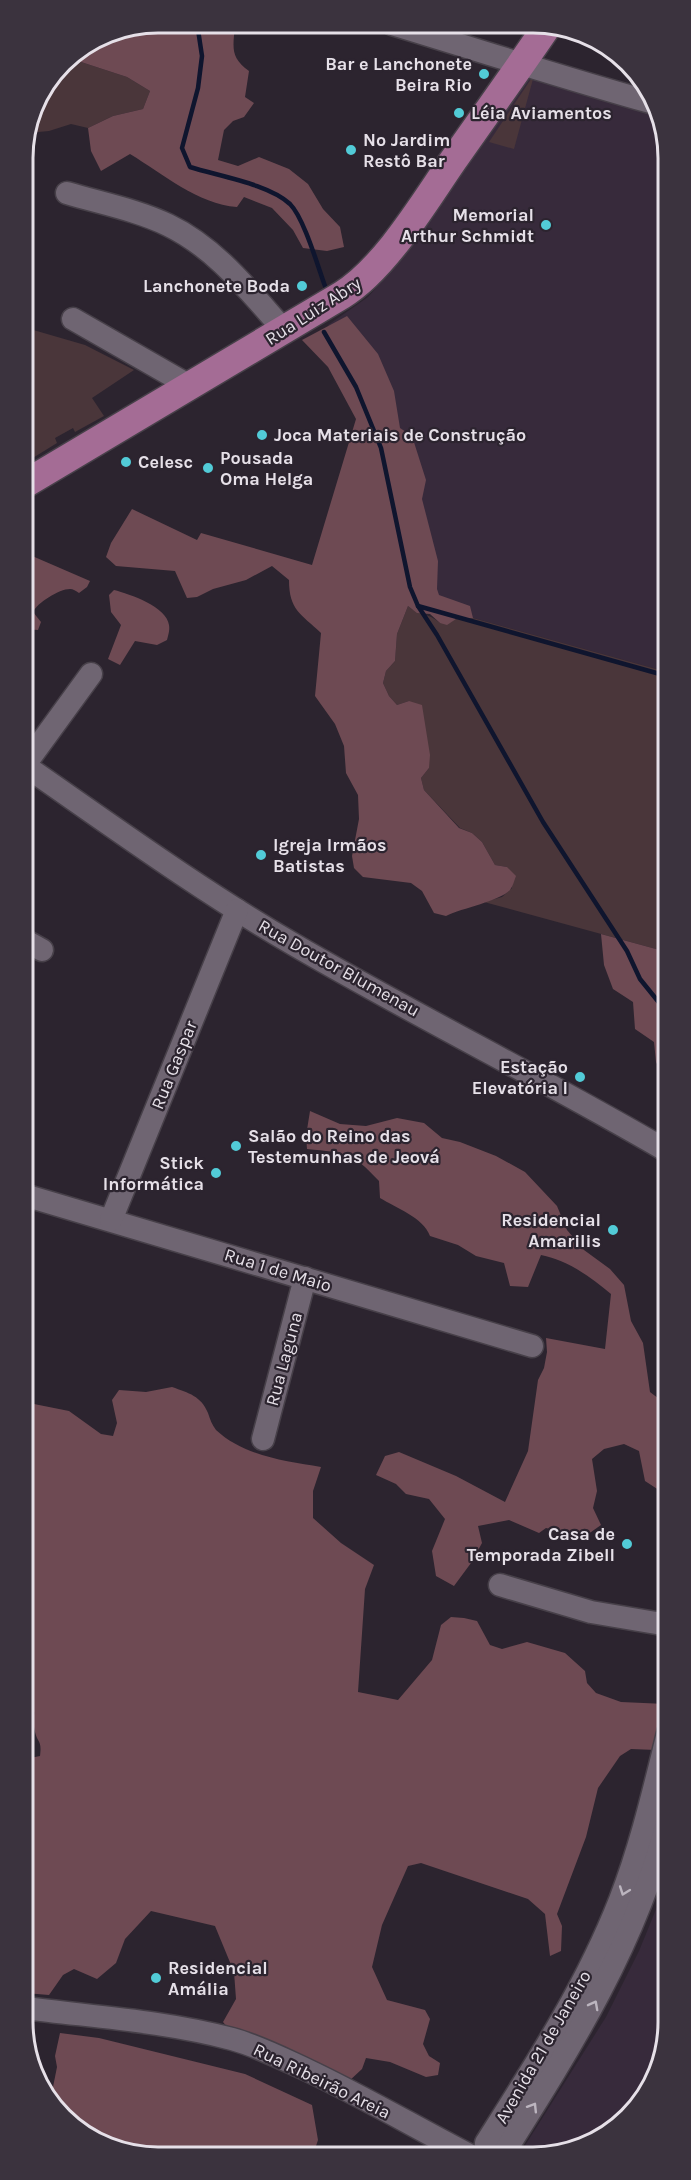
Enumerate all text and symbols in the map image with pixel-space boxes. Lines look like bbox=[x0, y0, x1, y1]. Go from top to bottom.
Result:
place label: Bar e Lanchonete Beira Rio bbox=[325, 53, 472, 96]
marker: Bar e Lanchonete Beira Rio bbox=[477, 67, 491, 81]
place label: Léia Aviamentos bbox=[471, 102, 612, 124]
marker: Léia Aviamentos bbox=[452, 106, 466, 120]
place label: No Jardim Restô Bar bbox=[363, 129, 450, 172]
marker: No Jardim Restô Bar bbox=[344, 143, 358, 157]
place label: Memorial Arthur Schmidt bbox=[401, 204, 534, 247]
marker: Memorial Arthur Schmidt bbox=[539, 218, 553, 232]
street label: Rua Luiz Abry bbox=[261, 272, 365, 350]
place label: Lanchonete Boda bbox=[143, 275, 290, 297]
marker: Lanchonete Boda bbox=[295, 279, 309, 293]
place label: Joca Materiais de Construção bbox=[274, 424, 526, 446]
marker: Joca Materiais de Construção bbox=[255, 428, 269, 442]
place label: Pousada Oma Helga bbox=[220, 447, 313, 490]
place label: Celesc bbox=[138, 451, 193, 473]
marker: Celesc bbox=[119, 455, 133, 469]
marker: Pousada Oma Helga bbox=[201, 461, 215, 475]
place label: Igreja Irmãos Batistas bbox=[273, 834, 387, 877]
marker: Igreja Irmãos Batistas bbox=[254, 848, 268, 862]
street label: Rua Doutor Blumenau bbox=[255, 915, 423, 1021]
street label: Rua Gaspar bbox=[146, 1017, 202, 1113]
place label: Estação Elevatória I bbox=[472, 1056, 568, 1099]
marker: Estação Elevatória I bbox=[573, 1070, 587, 1084]
place label: Salão do Reino das Testemunhas de Jeová bbox=[248, 1125, 440, 1168]
marker: Salão do Reino das Testemunhas de Jeová bbox=[229, 1139, 243, 1153]
place label: Stick Informática bbox=[103, 1152, 204, 1195]
marker: Stick Informática bbox=[209, 1166, 223, 1180]
place label: Residencial Amarilis bbox=[501, 1209, 601, 1252]
marker: Residencial Amarilis bbox=[606, 1223, 620, 1237]
street label: Rua 1 de Maio bbox=[222, 1243, 334, 1297]
street label: Rua Laguna bbox=[261, 1310, 307, 1408]
place label: Casa de Temporada Zibell bbox=[467, 1523, 615, 1566]
marker: Casa de Temporada Zibell bbox=[620, 1537, 634, 1551]
one-way arrow bbox=[618, 1885, 631, 1896]
place label: Residencial Amália bbox=[168, 1957, 268, 2000]
street label: Avenida 21 de Janeiro bbox=[490, 1967, 596, 2127]
marker: Residencial Amália bbox=[149, 1971, 163, 1985]
one-way arrow bbox=[587, 2001, 598, 2011]
street label: Rua Ribeirão Areia bbox=[250, 2038, 394, 2124]
one-way arrow bbox=[525, 2103, 537, 2113]

